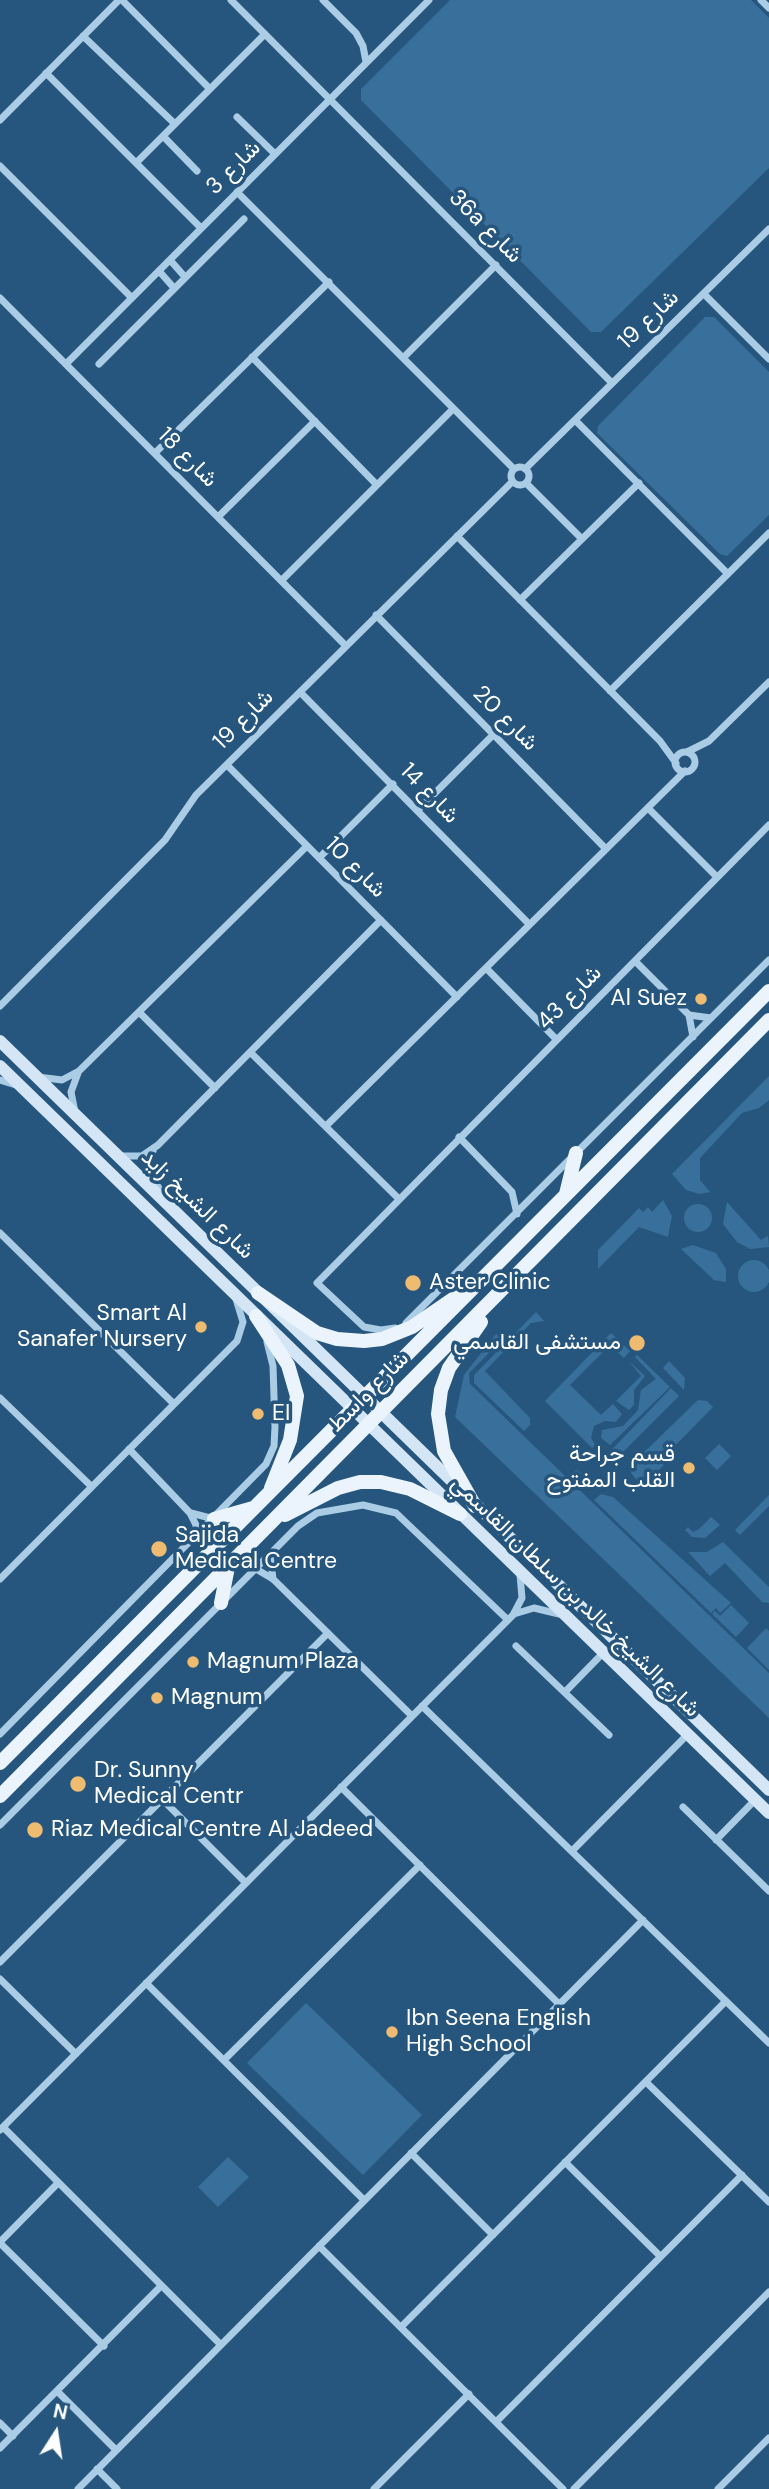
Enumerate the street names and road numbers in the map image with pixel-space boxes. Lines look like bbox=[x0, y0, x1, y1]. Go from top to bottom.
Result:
street label: شارع 3 bbox=[201, 135, 267, 201]
street label: 36a شارع bbox=[442, 184, 528, 270]
street label: شارع 19 bbox=[613, 284, 685, 356]
street label: شارع 18 bbox=[151, 422, 223, 494]
street label: شارع 20 bbox=[467, 681, 543, 757]
street label: شارع 19 bbox=[208, 684, 280, 756]
street label: شارع 14 bbox=[394, 758, 464, 830]
street label: شارع 10 bbox=[319, 832, 391, 904]
street label: شارع 43 bbox=[532, 960, 608, 1036]
street label: شارع الشيخ زايد bbox=[135, 1144, 259, 1266]
street label: شارع واسط bbox=[323, 1346, 415, 1438]
street label: شارع الشيخ خالد بن سلطان القاسمي bbox=[445, 1470, 705, 1724]

